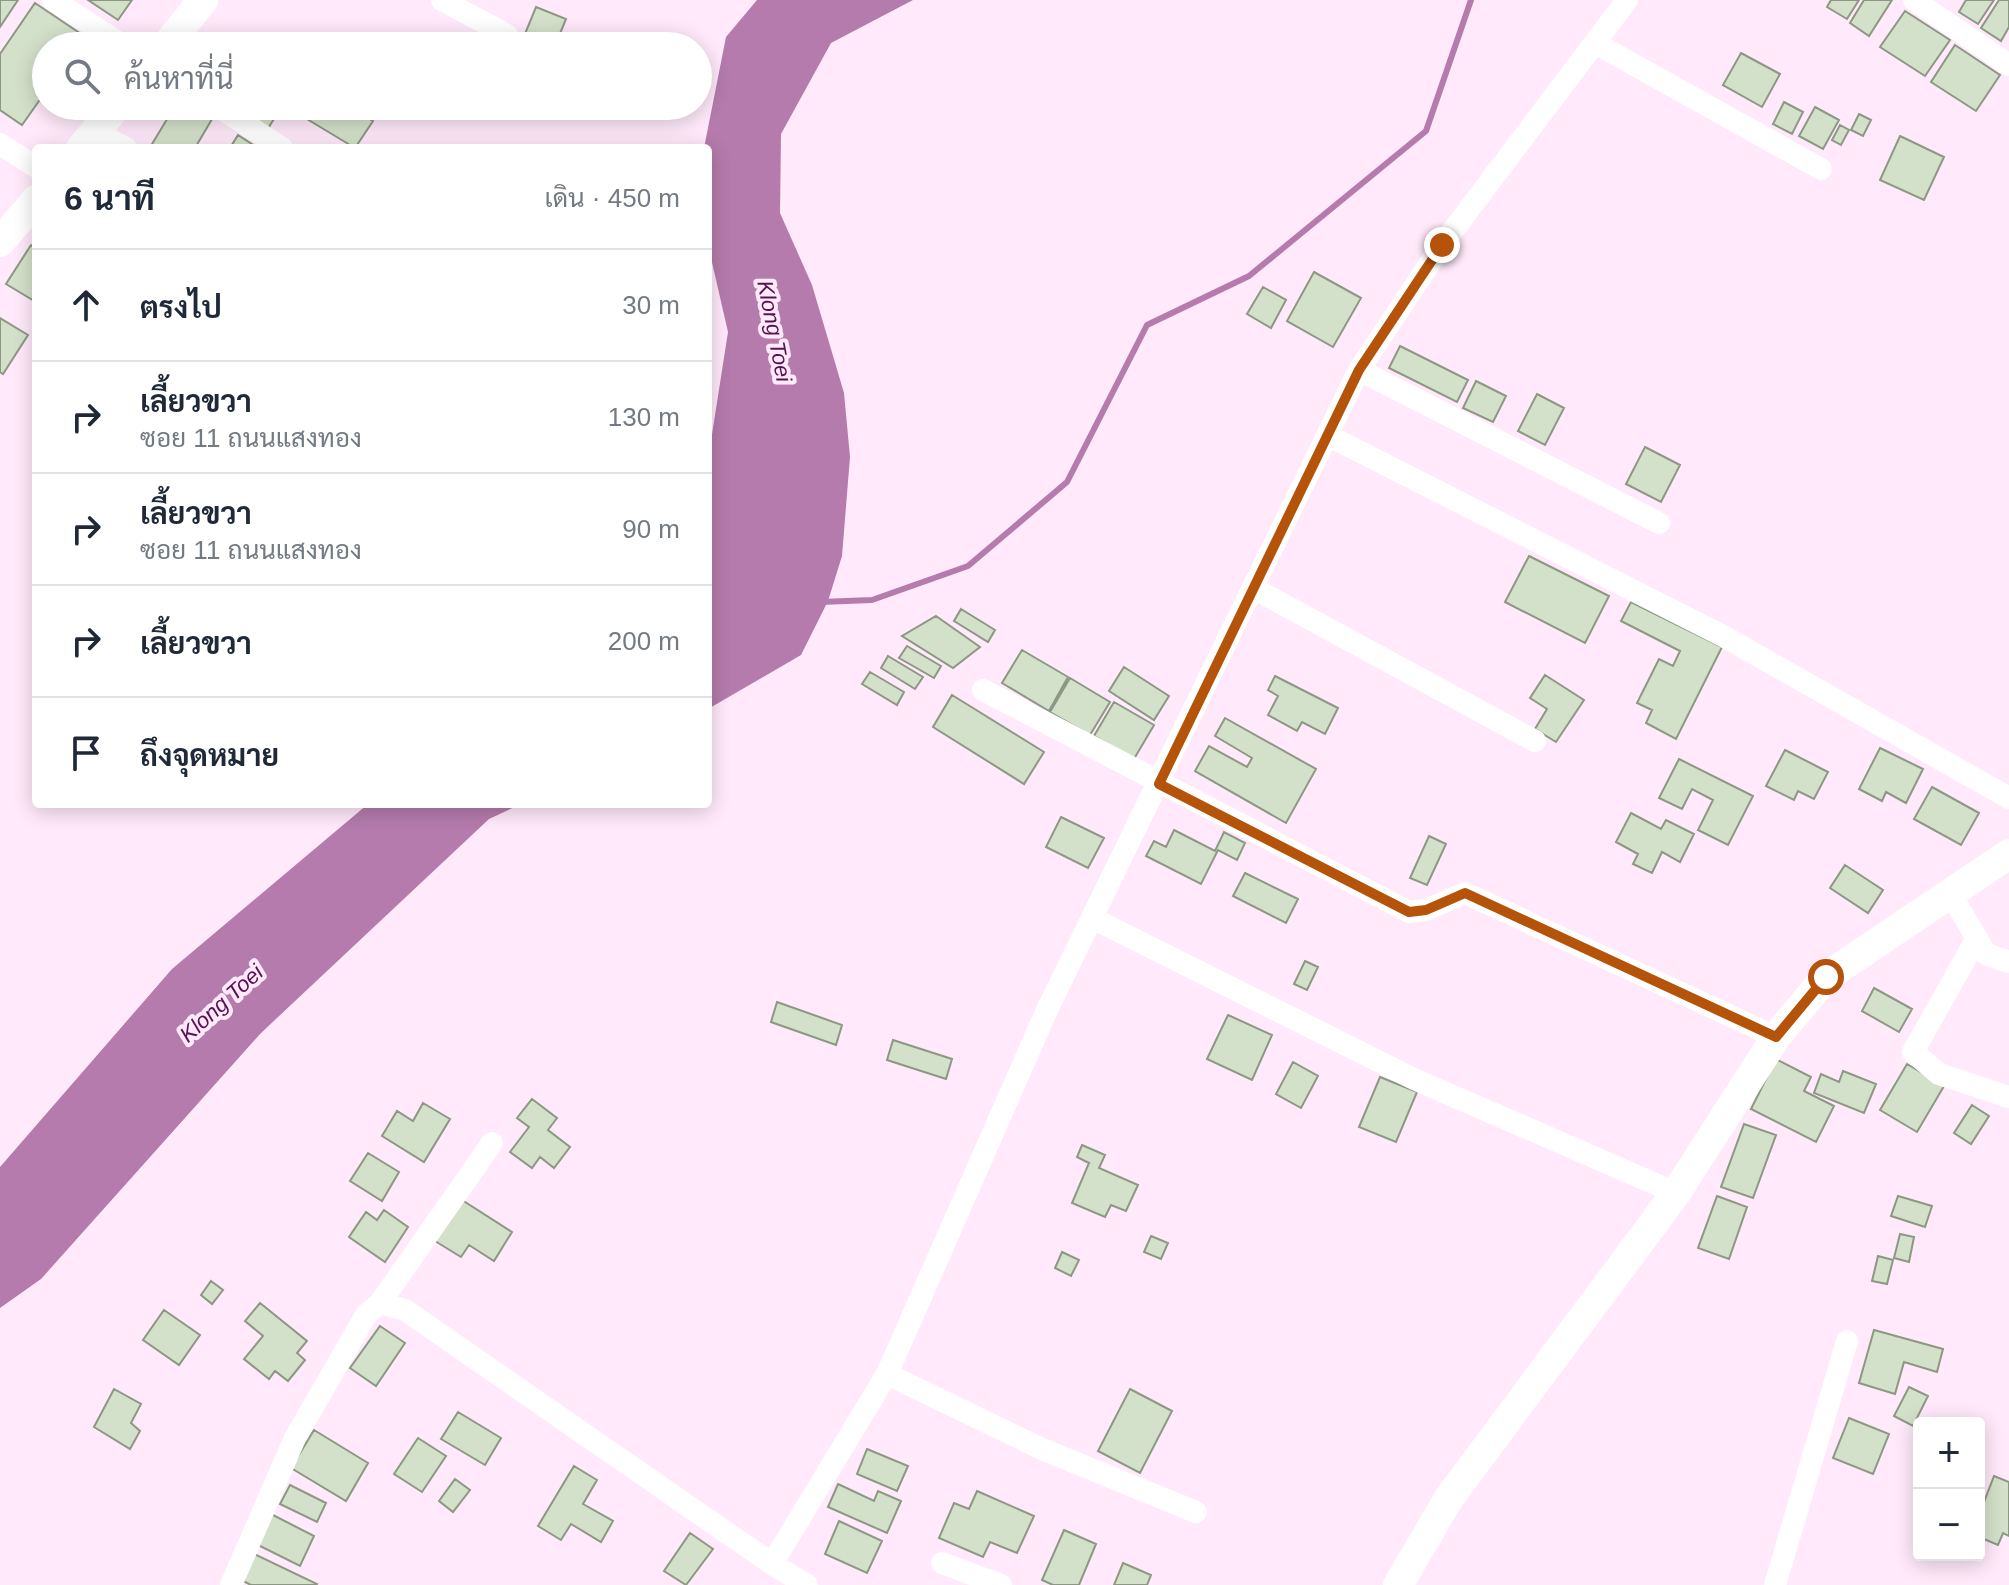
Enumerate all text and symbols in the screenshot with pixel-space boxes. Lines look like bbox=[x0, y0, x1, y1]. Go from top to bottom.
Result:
search box bbox=[32, 32, 712, 120]
icon: search bbox=[60, 54, 104, 98]
text: ค้นหาที่นี่ bbox=[124, 62, 234, 95]
text: 6 นาที bbox=[64, 179, 155, 217]
text: เดิน · 450 m bbox=[545, 183, 680, 213]
route end bbox=[1424, 227, 1460, 263]
water label: Klong Toei bbox=[752, 278, 797, 385]
icon: ahead bbox=[64, 283, 108, 327]
text: 30 m bbox=[622, 290, 680, 320]
text: ตรงไป bbox=[140, 291, 222, 324]
text: เลี้ยวขวา bbox=[140, 385, 252, 418]
icon: right bbox=[64, 395, 108, 439]
text: 130 m bbox=[608, 402, 680, 432]
text: ซอย 11 ถนนแสงทอง bbox=[140, 423, 362, 453]
text: เลี้ยวขวา bbox=[140, 497, 252, 530]
icon: right bbox=[64, 507, 108, 551]
text: 90 m bbox=[622, 514, 680, 544]
text: ซอย 11 ถนนแสงทอง bbox=[140, 535, 362, 565]
icon: right bbox=[64, 619, 108, 663]
text: 200 m bbox=[608, 626, 680, 656]
text: เลี้ยวขวา bbox=[140, 627, 252, 660]
icon: arrive bbox=[64, 731, 108, 775]
text: ถึงจุดหมาย bbox=[140, 739, 279, 772]
water label: Klong Toei bbox=[175, 959, 269, 1047]
route start bbox=[1808, 959, 1844, 995]
map controls bbox=[1913, 1417, 1985, 1561]
button: + bbox=[1913, 1417, 1985, 1489]
button: − bbox=[1913, 1489, 1985, 1561]

